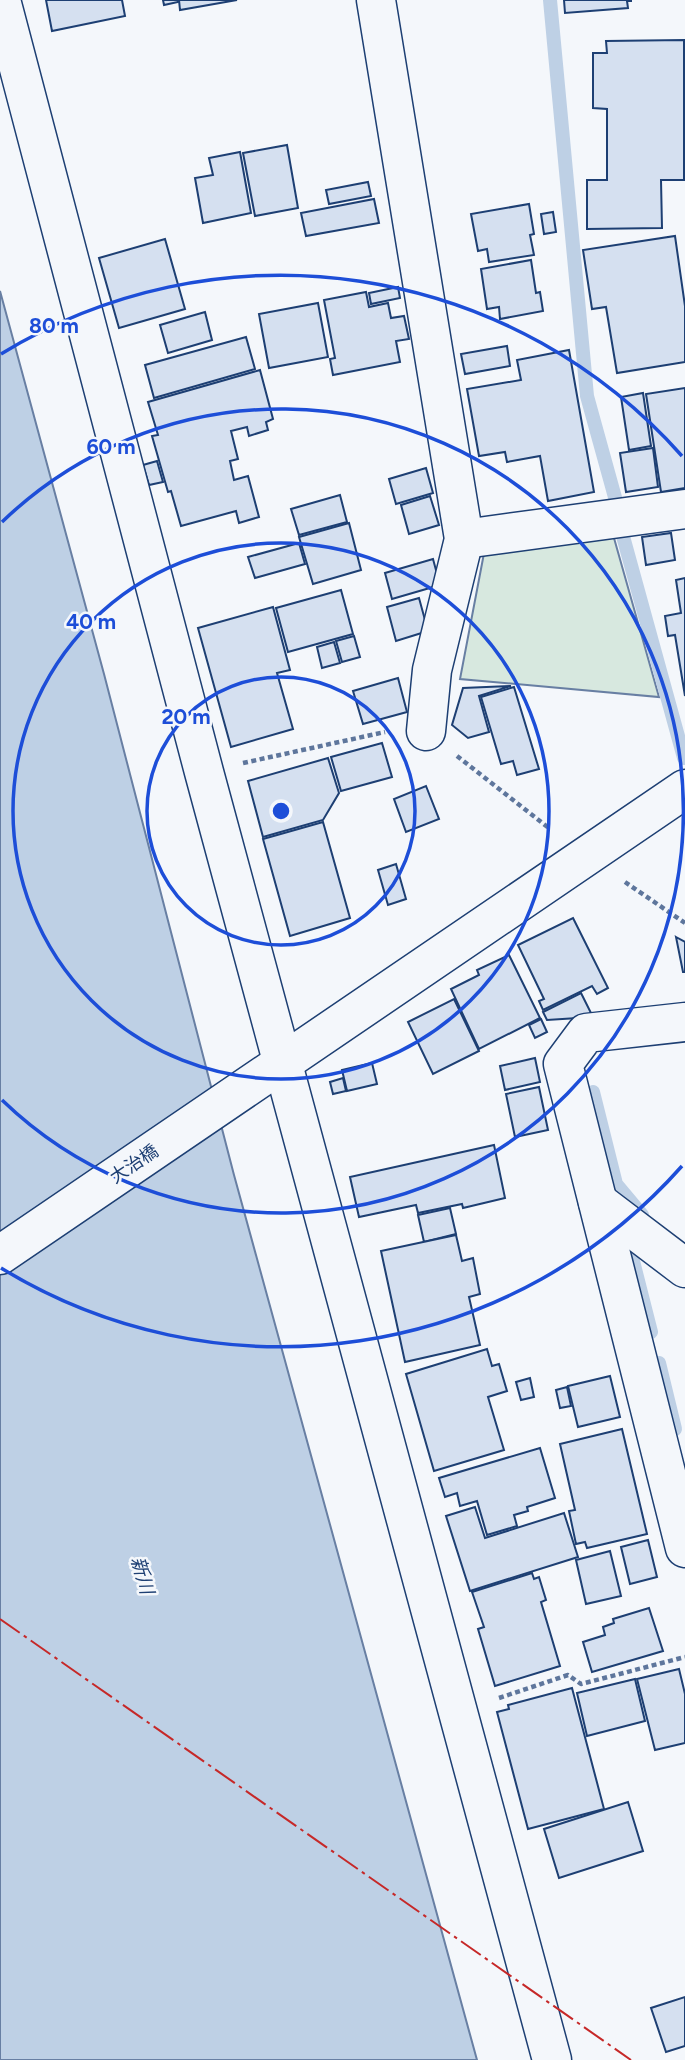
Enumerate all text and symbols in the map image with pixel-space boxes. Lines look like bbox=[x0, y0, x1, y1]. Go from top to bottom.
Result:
text: 80 m bbox=[29, 313, 79, 338]
text: 60 m bbox=[86, 434, 136, 459]
text: 40 m bbox=[66, 609, 116, 634]
text: 20 m bbox=[161, 704, 211, 729]
centre of rings bbox=[269, 799, 293, 823]
street label: 大治橋 bbox=[105, 1140, 163, 1188]
water label: 新川 bbox=[126, 1554, 159, 1598]

